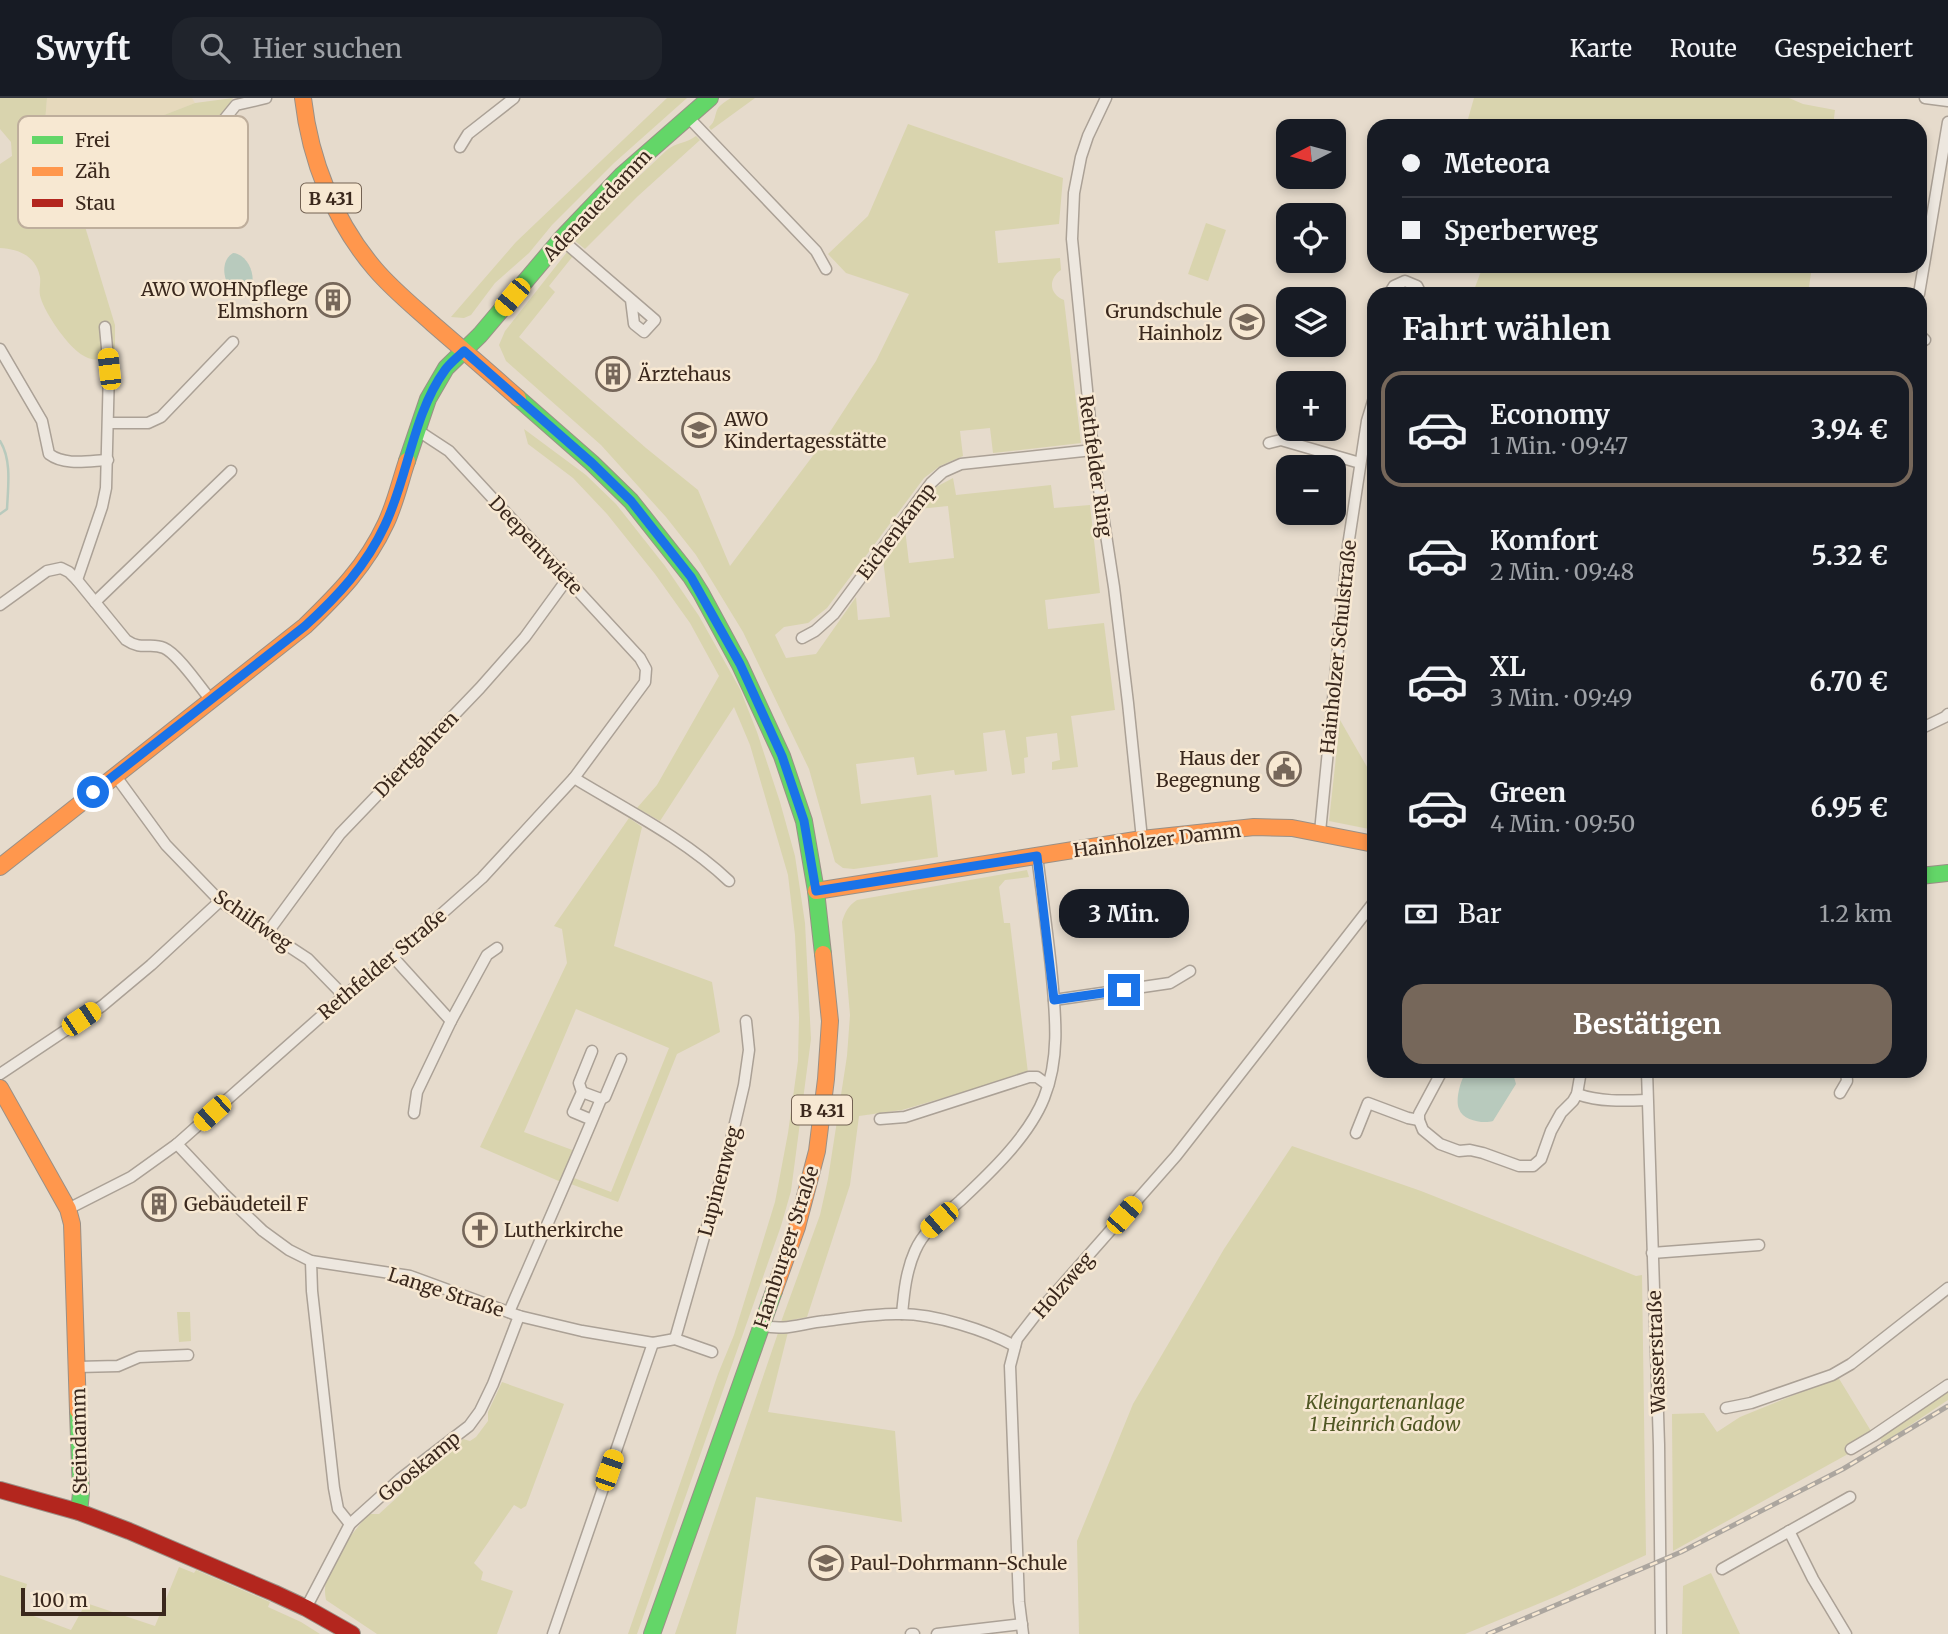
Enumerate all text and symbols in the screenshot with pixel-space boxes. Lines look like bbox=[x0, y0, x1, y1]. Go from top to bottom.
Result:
search box bbox=[172, 17, 662, 80]
text: Swyft bbox=[35, 28, 130, 69]
icon: search bbox=[196, 29, 234, 67]
text: Hier suchen bbox=[252, 32, 402, 65]
text: Karte bbox=[1570, 33, 1632, 64]
text: Route bbox=[1670, 33, 1737, 64]
text: Gespeichert bbox=[1775, 33, 1913, 64]
legend bbox=[18, 116, 248, 228]
north arrow bbox=[1276, 119, 1346, 189]
map controls bbox=[1276, 119, 1346, 525]
text: Frei bbox=[75, 128, 110, 152]
street label: Adenauerdamm bbox=[537, 144, 657, 267]
text: Meteora bbox=[1444, 147, 1550, 180]
text: Zäh bbox=[75, 159, 111, 183]
road number: B 431 bbox=[301, 184, 361, 212]
text: Stau bbox=[75, 191, 116, 215]
button: locate bbox=[1276, 203, 1346, 273]
text: Sperberweg bbox=[1444, 214, 1598, 247]
car bbox=[491, 274, 534, 320]
place label: AWO WOHNpflege Elmshorn bbox=[140, 277, 308, 323]
building icon: AWO WOHNpflege Elmshorn bbox=[314, 281, 352, 319]
button: layers bbox=[1276, 287, 1346, 357]
place label: Grundschule Hainholz bbox=[1106, 299, 1222, 345]
school or university icon: Grundschule Hainholz bbox=[1228, 303, 1266, 341]
text: Fahrt wählen bbox=[1402, 309, 1611, 349]
car bbox=[97, 347, 122, 391]
building icon: Ärztehaus bbox=[594, 355, 632, 393]
place label: Ärztehaus bbox=[637, 362, 731, 386]
button: + bbox=[1276, 371, 1346, 441]
street label: Rethfelder Ring bbox=[1074, 393, 1118, 539]
icon: car bbox=[1406, 398, 1469, 461]
text: Economy bbox=[1490, 398, 1610, 431]
place label: AWO Kindertagesstätte bbox=[723, 407, 886, 453]
school or university icon: AWO Kindertagesstätte bbox=[680, 411, 718, 449]
text: 3.94 € bbox=[1811, 413, 1888, 446]
text: 1 Min. · 09:47 bbox=[1490, 431, 1628, 460]
button: − bbox=[1276, 455, 1346, 525]
street label: Eichenkamp bbox=[852, 478, 940, 584]
street label: Deepentwiete bbox=[484, 491, 588, 599]
icon: car bbox=[1406, 524, 1469, 587]
text: Komfort bbox=[1490, 524, 1599, 557]
street label: Hainholzer Schulstraße bbox=[1315, 539, 1361, 755]
text: 5.32 € bbox=[1811, 539, 1888, 572]
text: 2 Min. · 09:48 bbox=[1490, 557, 1634, 586]
icon: car bbox=[1406, 650, 1469, 713]
text: XL bbox=[1490, 650, 1526, 683]
text: 6.70 € bbox=[1810, 665, 1888, 698]
text: 3 Min. · 09:49 bbox=[1490, 683, 1632, 712]
street label: Diertgahren bbox=[369, 706, 463, 802]
place label: Haus der Begegnung bbox=[1156, 746, 1260, 792]
public building icon: Haus der Begegnung bbox=[1265, 750, 1303, 788]
route start bbox=[77, 776, 109, 808]
icon: car bbox=[1406, 776, 1469, 839]
text: Green bbox=[1490, 776, 1566, 809]
text: 6.95 € bbox=[1810, 791, 1888, 824]
text: 4 Min. · 09:50 bbox=[1490, 809, 1635, 838]
street label: Hainholzer Damm bbox=[1072, 818, 1242, 862]
street label: Schilfweg bbox=[209, 884, 297, 956]
callout: 3 Min. bbox=[1059, 888, 1189, 938]
icon: cash bbox=[1402, 895, 1440, 933]
text: Bar bbox=[1458, 897, 1502, 930]
text: 3 Min. bbox=[1088, 899, 1160, 928]
text: 1.2 km bbox=[1819, 899, 1892, 928]
street label: Rethfelder Straße bbox=[313, 903, 451, 1025]
route end bbox=[1108, 974, 1140, 1006]
button: Bestätigen bbox=[1402, 984, 1892, 1064]
car bbox=[58, 999, 105, 1039]
car bbox=[190, 1091, 235, 1135]
road number: B 431 bbox=[792, 1096, 852, 1125]
street label: Lupinenweg bbox=[693, 1123, 745, 1239]
street label: Hamburger Straße bbox=[748, 1163, 824, 1331]
building icon: Gebäudeteil F bbox=[140, 1185, 178, 1223]
place label: Gebäudeteil F bbox=[184, 1192, 308, 1216]
car bbox=[1103, 1192, 1146, 1238]
car bbox=[917, 1198, 962, 1242]
church icon: Lutherkirche bbox=[461, 1211, 499, 1249]
place label: Lutherkirche bbox=[504, 1218, 623, 1242]
street label: Holzweg bbox=[1028, 1247, 1099, 1323]
street label: Lange Straße bbox=[385, 1262, 507, 1322]
street label: Wasserstraße bbox=[1642, 1290, 1670, 1415]
street label: Steindamm bbox=[66, 1388, 92, 1494]
park label: Kleingartenanlage 1 Heinrich Gadow bbox=[1304, 1390, 1465, 1436]
street label: Gooskamp bbox=[373, 1426, 465, 1506]
car bbox=[593, 1447, 626, 1493]
school or university icon: Paul-Dohrmann-Schule bbox=[807, 1544, 845, 1582]
place label: Paul-Dohrmann-Schule bbox=[850, 1551, 1067, 1575]
scale bar bbox=[21, 1585, 166, 1617]
text: 100 m bbox=[32, 1588, 88, 1612]

